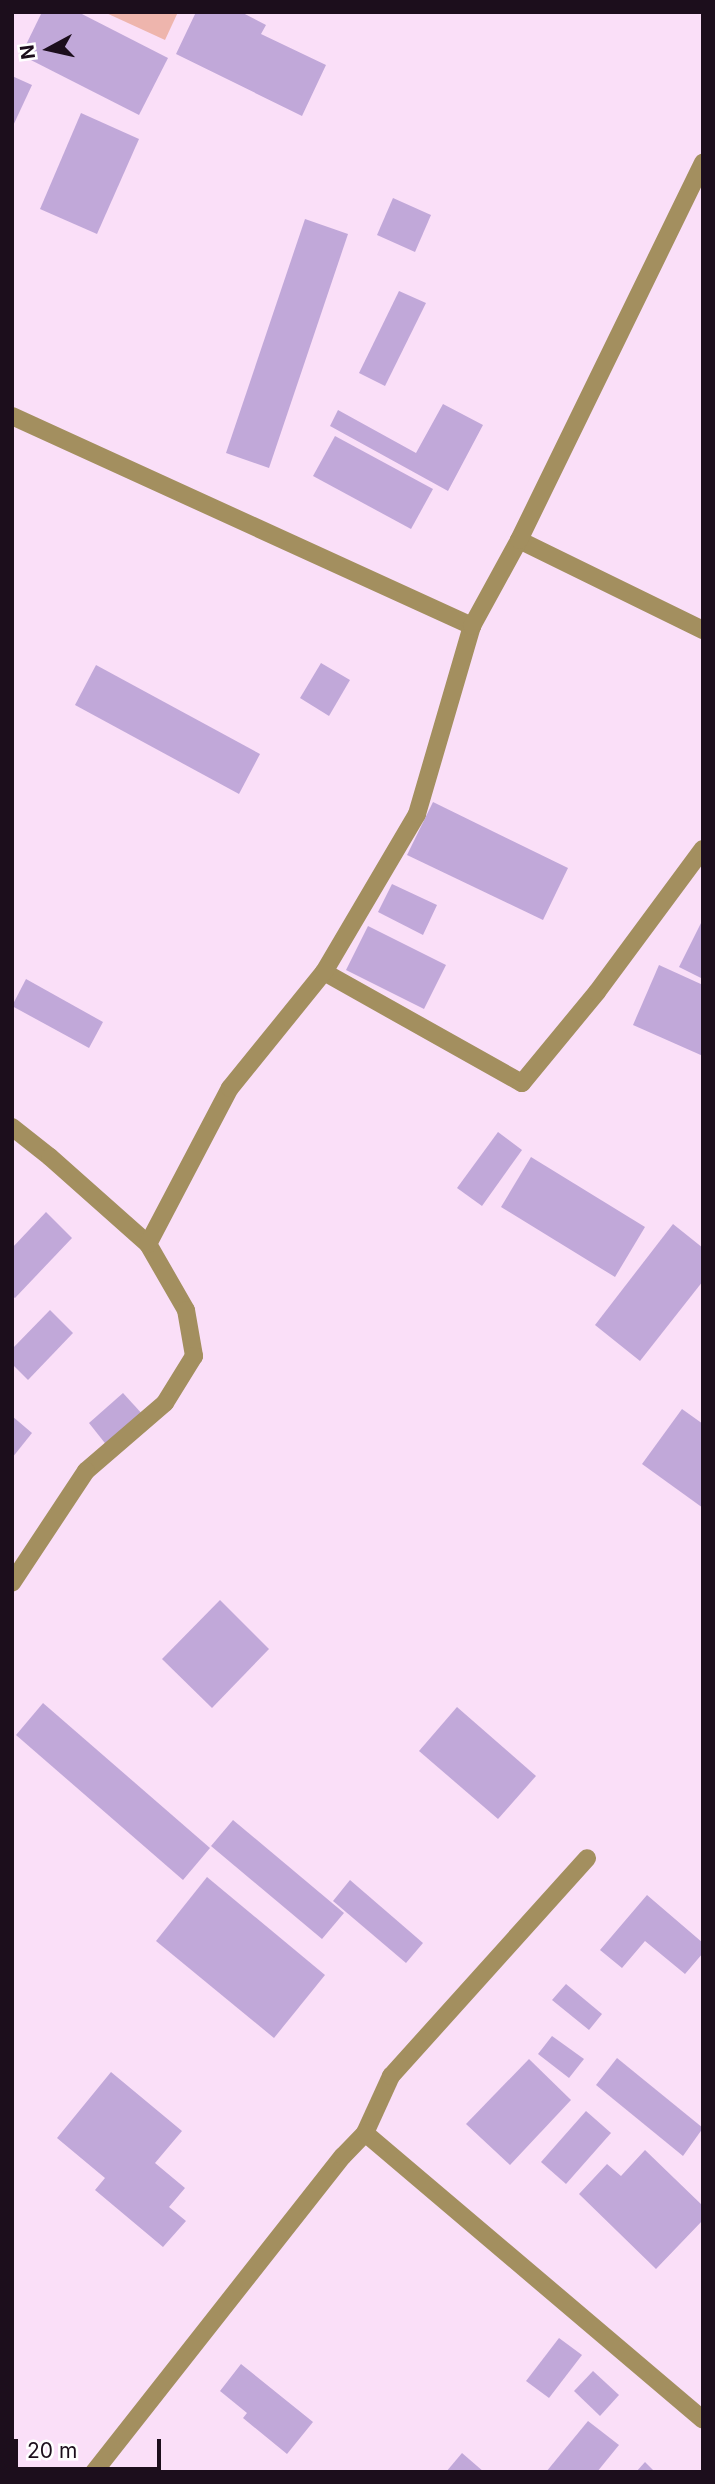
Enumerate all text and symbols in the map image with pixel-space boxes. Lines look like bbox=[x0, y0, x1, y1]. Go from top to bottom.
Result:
north arrow bbox=[14, 14, 84, 84]
text: N bbox=[15, 43, 40, 61]
scale bar bbox=[18, 2424, 164, 2468]
text: 20 m bbox=[27, 2438, 77, 2463]

